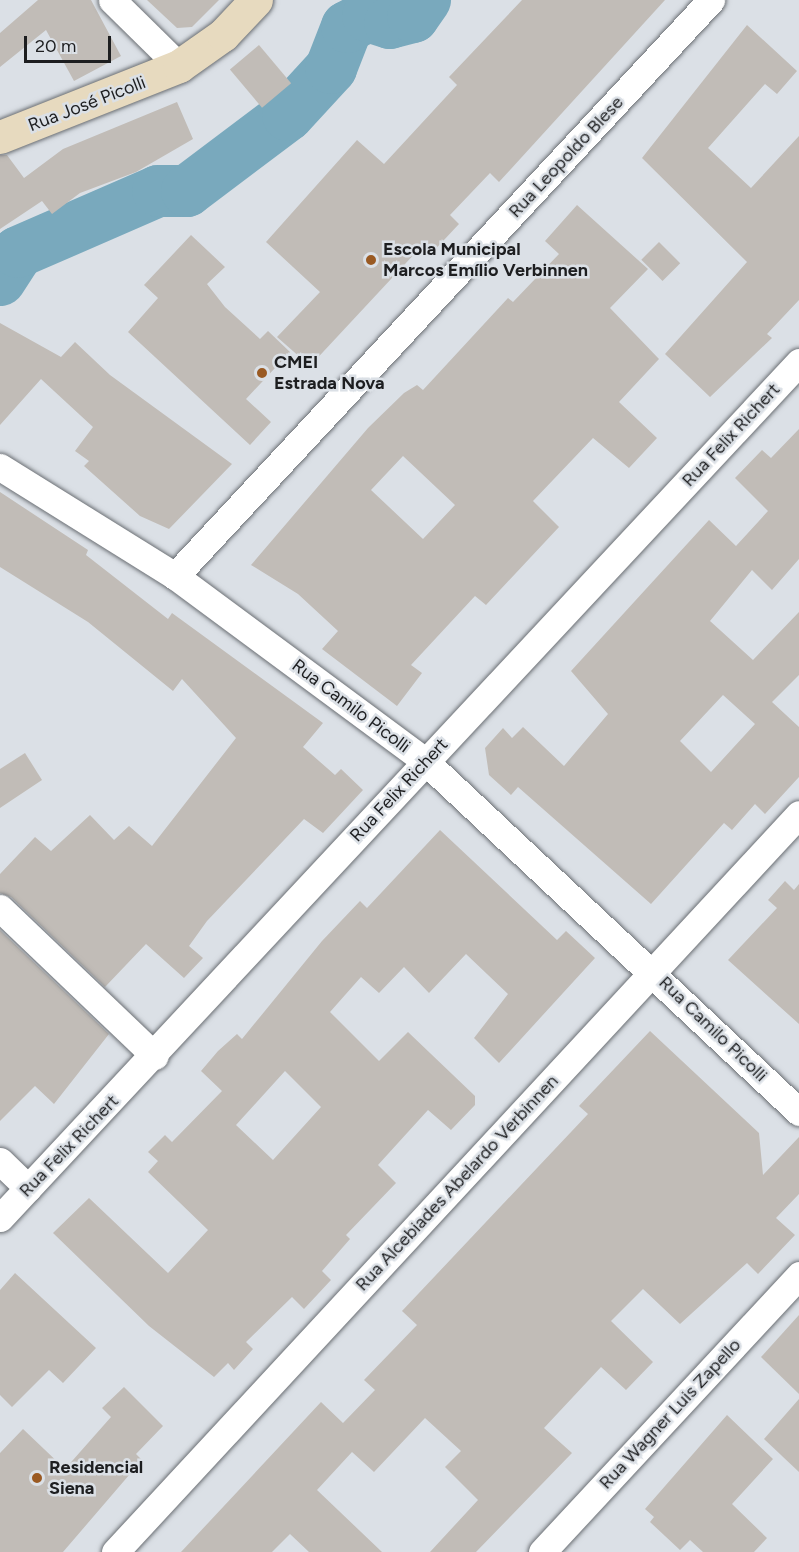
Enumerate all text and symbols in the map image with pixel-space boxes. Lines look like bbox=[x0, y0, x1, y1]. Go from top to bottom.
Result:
scale bar bbox=[27, 24, 114, 62]
text: 20 m bbox=[35, 35, 76, 57]
street label: Rua José Picolli bbox=[25, 72, 149, 136]
street label: Rua Leopoldo Blese bbox=[504, 92, 628, 222]
place label: Escola Municipal Marcos Emílio Verbinnen bbox=[383, 239, 588, 282]
marker: Escola Municipal Marcos Emílio Verbinnen bbox=[364, 253, 378, 267]
place label: CMEI Estrada Nova bbox=[274, 352, 385, 394]
marker: CMEI Estrada Nova bbox=[255, 366, 269, 380]
street label: Rua Felix Richert bbox=[678, 379, 784, 491]
street label: Rua Camilo Picolli bbox=[288, 655, 414, 757]
street label: Rua Felix Richert bbox=[346, 734, 452, 846]
street label: Rua Camilo Picolli bbox=[654, 972, 772, 1086]
street label: Rua Alcebiades Abelardo Verbinnen bbox=[351, 1071, 563, 1295]
street label: Rua Felix Richert bbox=[15, 1090, 123, 1202]
street label: Rua Wagner Luis Zapello bbox=[595, 1334, 745, 1494]
place label: Residencial Siena bbox=[49, 1457, 143, 1500]
marker: Residencial Siena bbox=[30, 1471, 44, 1485]

